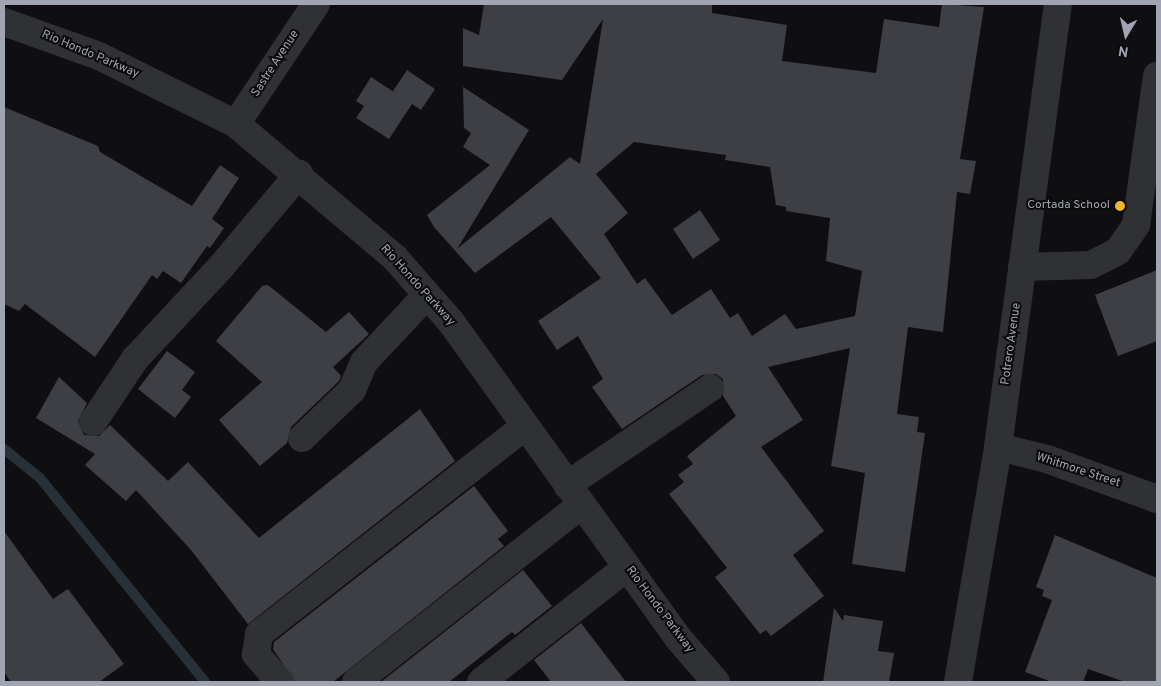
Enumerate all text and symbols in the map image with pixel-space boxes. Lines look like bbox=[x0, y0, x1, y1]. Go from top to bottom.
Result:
north arrow bbox=[1101, 10, 1151, 60]
street label: Rio Hondo Parkway bbox=[39, 28, 141, 82]
street label: Sastre Avenue bbox=[249, 28, 303, 100]
text: N bbox=[1117, 41, 1130, 59]
place label: Cortada School bbox=[1027, 199, 1110, 213]
marker: Cortada School bbox=[1114, 200, 1126, 212]
street label: Rio Hondo Parkway bbox=[377, 242, 457, 330]
street label: Potrero Avenue bbox=[999, 302, 1025, 386]
street label: Whitmore Street bbox=[1034, 451, 1122, 491]
street label: Rio Hondo Parkway bbox=[622, 564, 696, 656]

